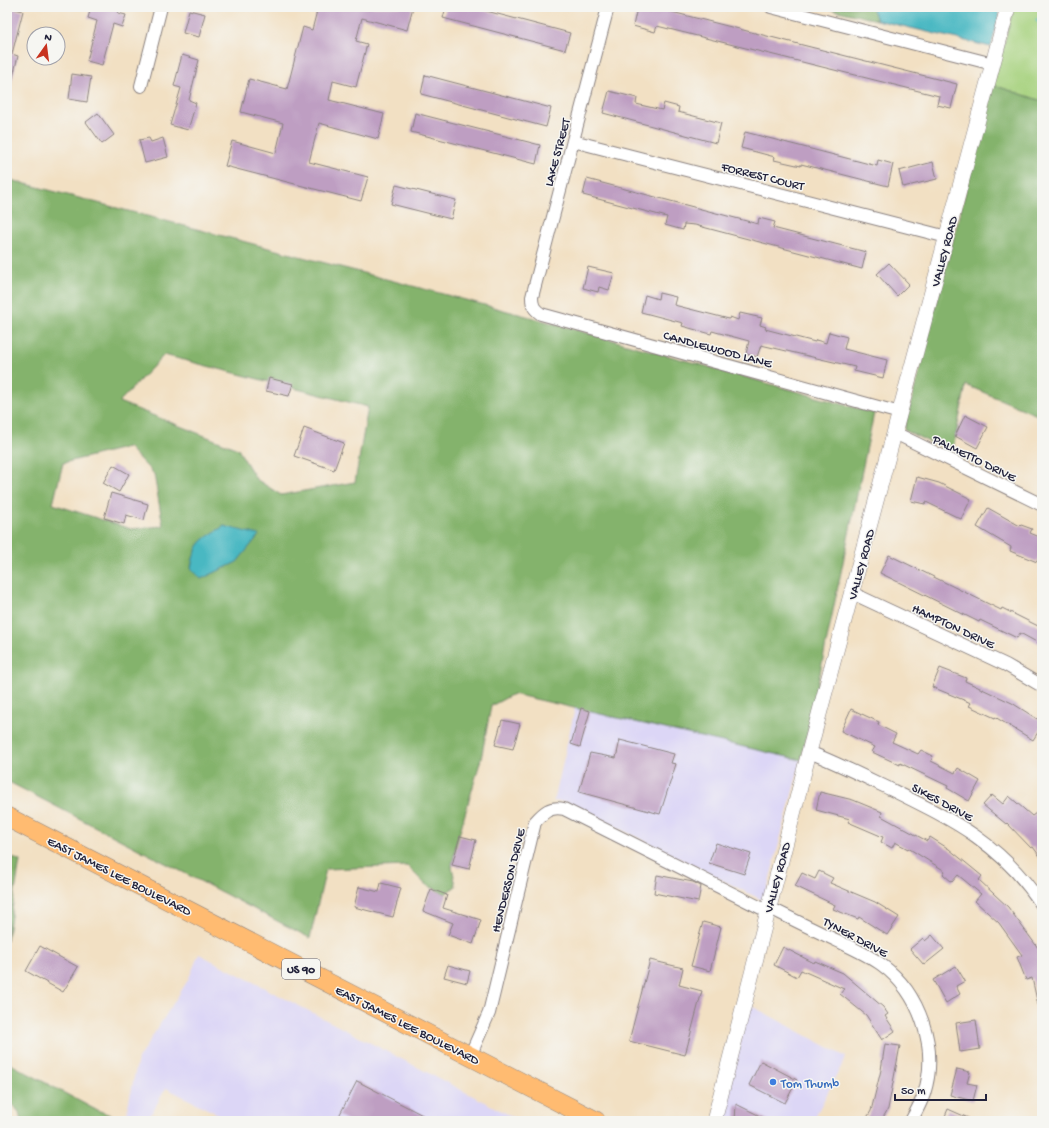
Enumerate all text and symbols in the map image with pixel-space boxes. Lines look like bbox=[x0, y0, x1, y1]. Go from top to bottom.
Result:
north arrow bbox=[26, 26, 66, 66]
text: N bbox=[43, 32, 53, 45]
street label: LAKE STREET bbox=[542, 116, 575, 188]
street label: FORREST COURT bbox=[719, 160, 806, 195]
street label: VALLEY ROAD bbox=[929, 214, 962, 290]
street label: CANDLEWOOD LANE bbox=[661, 329, 774, 372]
street label: PALMETTO DRIVE bbox=[929, 432, 1019, 486]
street label: VALLEY ROAD bbox=[846, 527, 879, 603]
street label: HAMPTON DRIVE bbox=[909, 602, 997, 653]
street label: SIKES DRIVE bbox=[909, 781, 976, 826]
street label: HENDERSON DRIVE bbox=[489, 826, 530, 934]
street label: EAST JAMES LEE BOULEVARD bbox=[44, 834, 194, 920]
street label: VALLEY ROAD bbox=[762, 840, 795, 916]
street label: TYNER DRIVE bbox=[819, 914, 891, 962]
road number: US 90 bbox=[282, 959, 320, 979]
street label: EAST JAMES LEE BOULEVARD bbox=[332, 983, 482, 1069]
scale bar bbox=[895, 1076, 986, 1102]
marker: Tom Thumb bbox=[768, 1077, 778, 1087]
place label: Tom Thumb bbox=[780, 1077, 839, 1092]
text: 50 m bbox=[901, 1085, 926, 1099]

